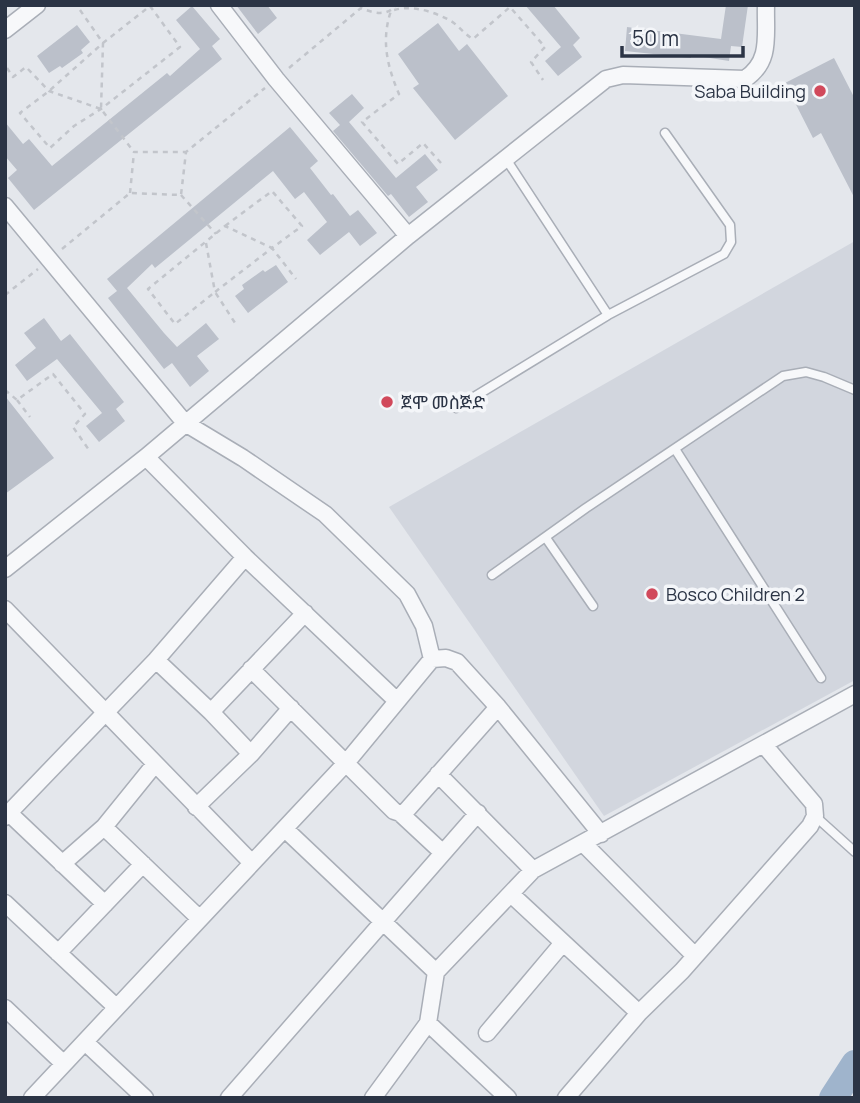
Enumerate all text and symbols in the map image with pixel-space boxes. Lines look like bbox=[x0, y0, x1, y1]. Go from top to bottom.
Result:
scale bar bbox=[622, 14, 743, 58]
text: 50 m bbox=[632, 24, 679, 52]
place label: Saba Building bbox=[694, 79, 806, 103]
marker: Saba Building bbox=[812, 83, 828, 99]
place label: ጀሞ መስጅድ bbox=[401, 390, 485, 414]
marker: ጀሞ መስጅድ bbox=[379, 394, 395, 410]
place label: Bosco Children 2 bbox=[666, 582, 805, 606]
marker: Bosco Children 2 bbox=[644, 586, 660, 602]

